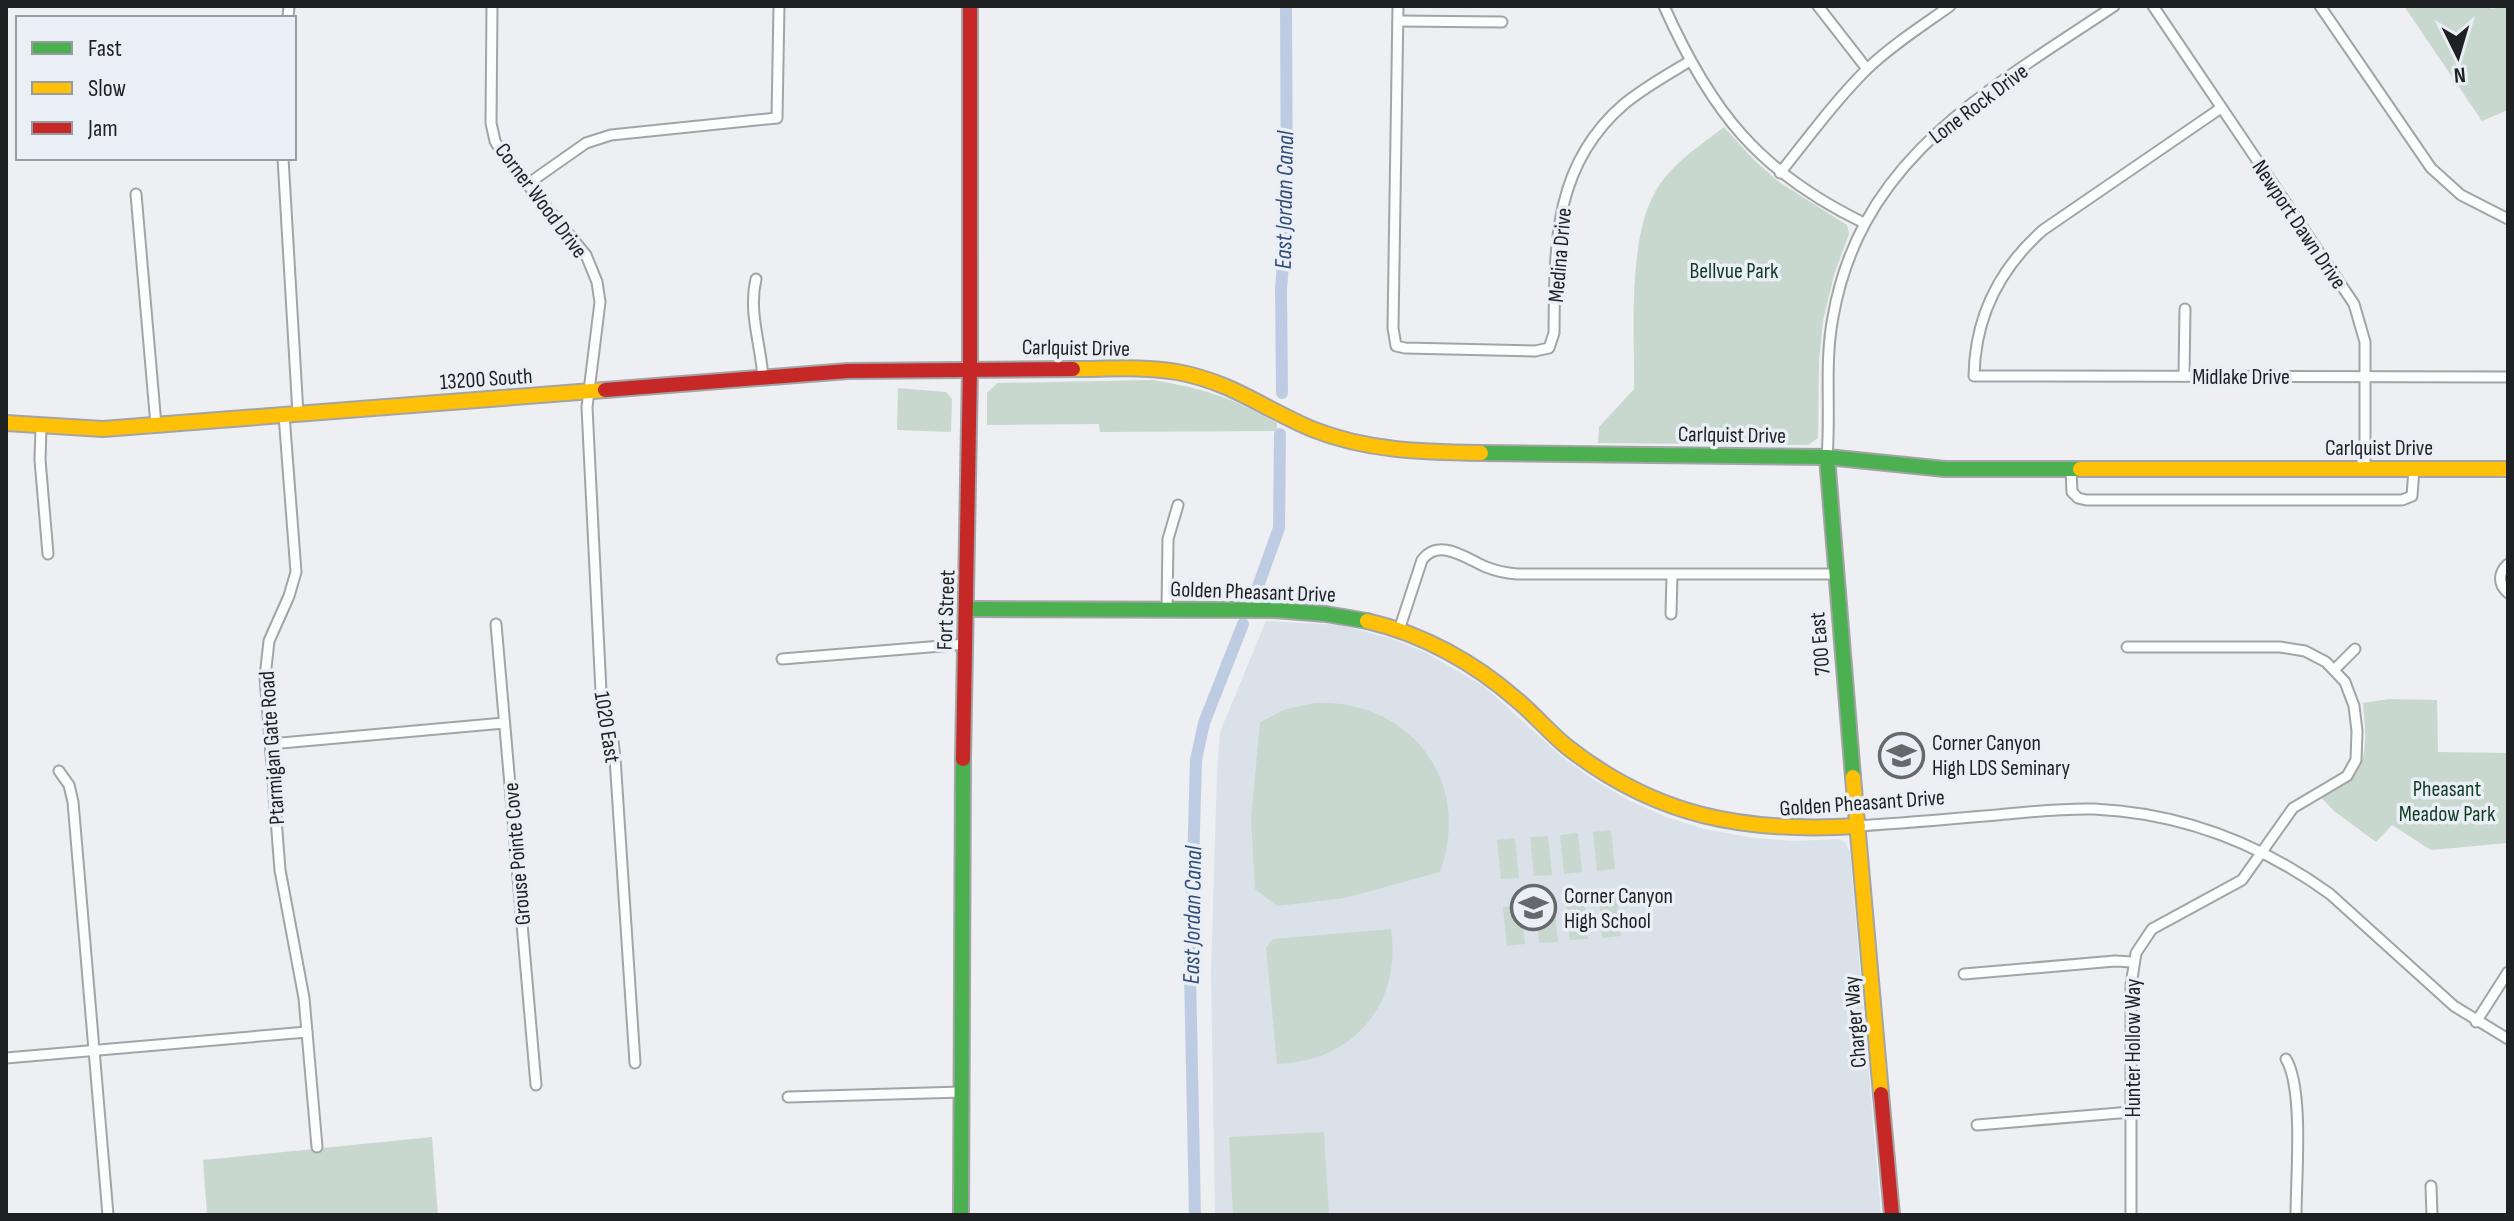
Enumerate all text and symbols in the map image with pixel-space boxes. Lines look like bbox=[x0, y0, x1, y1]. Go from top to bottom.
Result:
legend bbox=[16, 16, 296, 160]
north arrow bbox=[2418, 16, 2498, 96]
text: Fast bbox=[88, 34, 122, 63]
street label: Lone Rock Drive bbox=[1924, 58, 2034, 150]
text: N bbox=[2453, 60, 2467, 88]
text: Slow bbox=[88, 74, 126, 103]
text: Jam bbox=[87, 114, 118, 143]
water label: East Jordan Canal bbox=[1269, 130, 1300, 269]
street label: Corner Wood Drive bbox=[489, 138, 593, 264]
street label: Newport Dawn Drive bbox=[2246, 155, 2352, 295]
street label: Medina Drive bbox=[1543, 207, 1578, 304]
park label: Bellvue Park bbox=[1689, 258, 1779, 285]
street label: Carlquist Drive bbox=[1022, 334, 1130, 363]
street label: 13200 South bbox=[439, 363, 533, 396]
street label: Midlake Drive bbox=[2192, 364, 2290, 391]
street label: Carlquist Drive bbox=[1678, 421, 1786, 450]
street label: Carlquist Drive bbox=[2325, 435, 2433, 462]
street label: Fort Street bbox=[932, 569, 961, 651]
street label: Golden Pheasant Drive bbox=[1170, 576, 1336, 609]
street label: 700 East bbox=[1804, 611, 1837, 677]
street label: Ptarmigan Gate Road bbox=[254, 670, 291, 826]
street label: 1020 East bbox=[588, 690, 626, 765]
place label: Corner Canyon High LDS Seminary bbox=[1932, 730, 2071, 782]
school or university icon: Corner Canyon High LDS Seminary bbox=[1877, 731, 1925, 779]
park label: Pheasant Meadow Park bbox=[2399, 776, 2496, 828]
street label: Grouse Pointe Cove bbox=[498, 781, 537, 926]
street label: Golden Pheasant Drive bbox=[1779, 784, 1946, 823]
water label: East Jordan Canal bbox=[1177, 845, 1208, 984]
place label: Corner Canyon High School bbox=[1564, 883, 1673, 935]
school or university icon: Corner Canyon High School bbox=[1509, 884, 1557, 932]
street label: Charger Way bbox=[1838, 974, 1873, 1069]
street label: Hunter Hollow Way bbox=[2120, 978, 2147, 1118]

